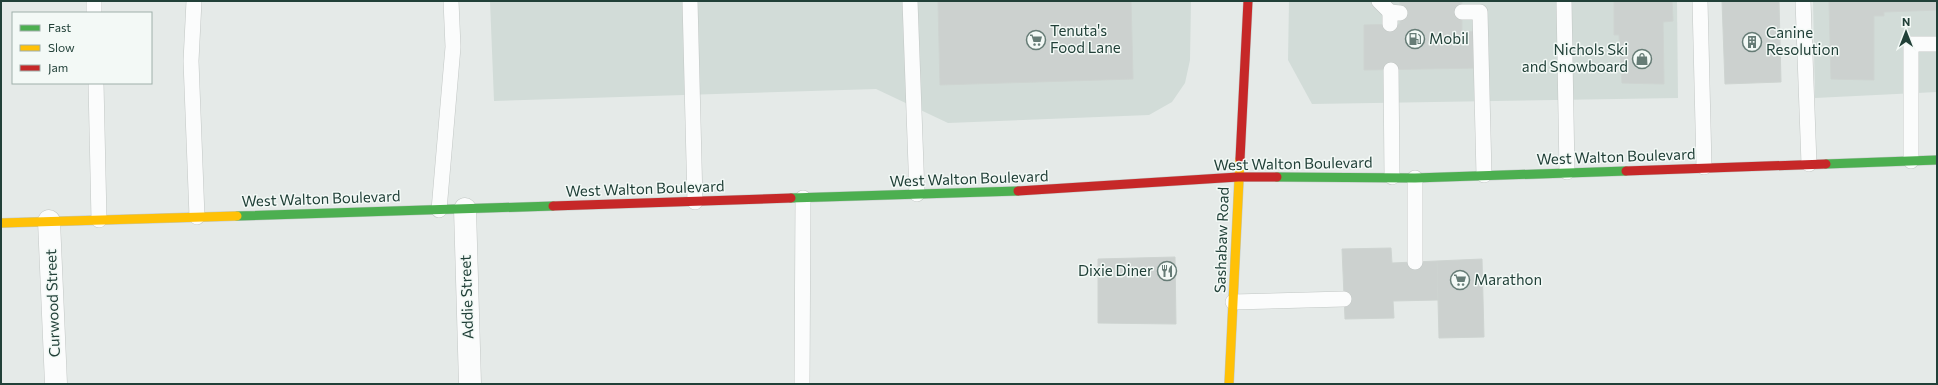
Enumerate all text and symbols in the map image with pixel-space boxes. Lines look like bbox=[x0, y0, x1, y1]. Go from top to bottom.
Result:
legend bbox=[12, 12, 152, 84]
north arrow bbox=[1886, 12, 1926, 52]
text: N bbox=[1902, 15, 1910, 28]
text: Fast bbox=[48, 20, 71, 34]
place label: Tenuta's Food Lane bbox=[1050, 21, 1121, 56]
place label: Canine Resolution bbox=[1766, 23, 1839, 58]
fuel station icon: Mobil bbox=[1404, 28, 1426, 50]
supermarket icon: Tenuta's Food Lane bbox=[1025, 29, 1047, 51]
place label: Mobil bbox=[1429, 29, 1469, 47]
building icon: Canine Resolution bbox=[1741, 31, 1763, 53]
text: Slow bbox=[48, 40, 75, 54]
place label: Nichols Ski and Snowboard bbox=[1522, 40, 1628, 75]
shop icon: Nichols Ski and Snowboard bbox=[1631, 48, 1653, 70]
text: Jam bbox=[48, 60, 68, 75]
street label: West Walton Boulevard bbox=[1536, 144, 1696, 168]
street label: West Walton Boulevard bbox=[1213, 153, 1373, 173]
street label: West Walton Boulevard bbox=[889, 166, 1049, 190]
street label: West Walton Boulevard bbox=[565, 176, 725, 200]
street label: West Walton Boulevard bbox=[241, 186, 401, 210]
street label: Sashabaw Road bbox=[1210, 186, 1232, 293]
street label: Curwood Street bbox=[41, 249, 63, 357]
street label: Addie Street bbox=[456, 255, 476, 340]
restaurant icon: Dixie Diner bbox=[1156, 260, 1178, 282]
place label: Dixie Diner bbox=[1078, 261, 1153, 279]
supermarket icon: Marathon bbox=[1449, 269, 1471, 291]
place label: Marathon bbox=[1474, 270, 1542, 288]

